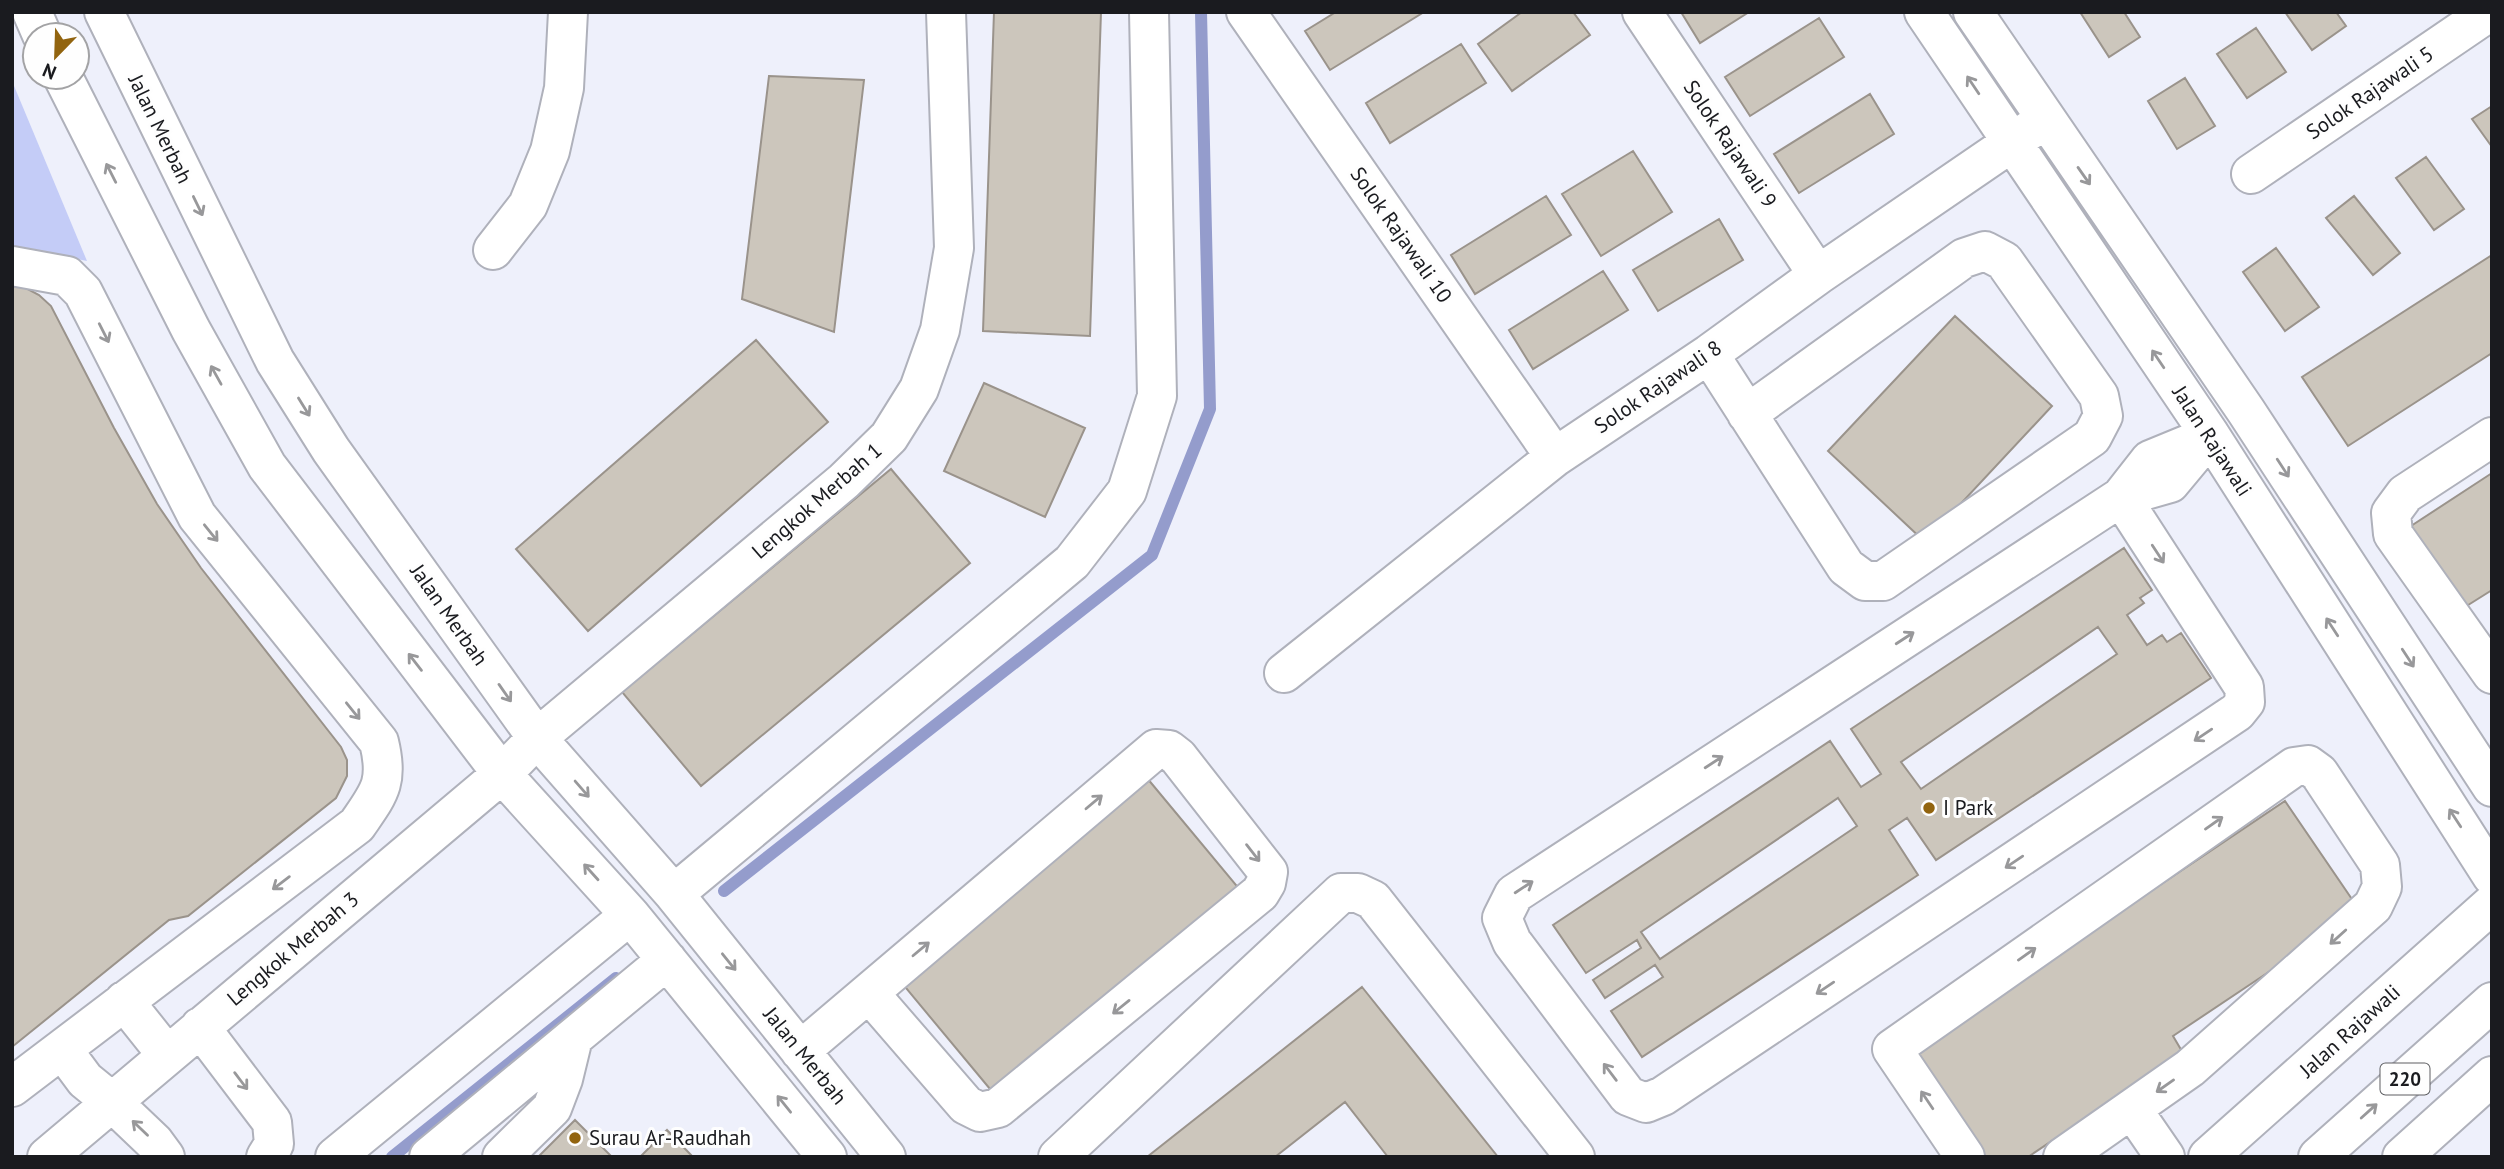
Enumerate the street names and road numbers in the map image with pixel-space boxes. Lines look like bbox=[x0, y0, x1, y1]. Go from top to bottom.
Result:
street label: Solok Rajawali 5 bbox=[2301, 40, 2439, 145]
street label: Jalan Merbah bbox=[122, 69, 198, 188]
street label: Solok Rajawali 9 bbox=[1678, 75, 1783, 213]
street label: Solok Rajawali 10 bbox=[1345, 162, 1458, 308]
street label: Solok Rajawali 8 bbox=[1589, 334, 1727, 439]
street label: Jalan Rajawali bbox=[2166, 379, 2258, 501]
street label: Lengkok Merbah 1 bbox=[746, 437, 887, 565]
street label: Jalan Merbah bbox=[404, 558, 494, 671]
street label: Lengkok Merbah 3 bbox=[221, 886, 364, 1012]
street label: Jalan Rajawali bbox=[2293, 978, 2406, 1084]
street label: Jalan Merbah bbox=[757, 1001, 853, 1110]
road number: 220 bbox=[2380, 1064, 2430, 1094]

